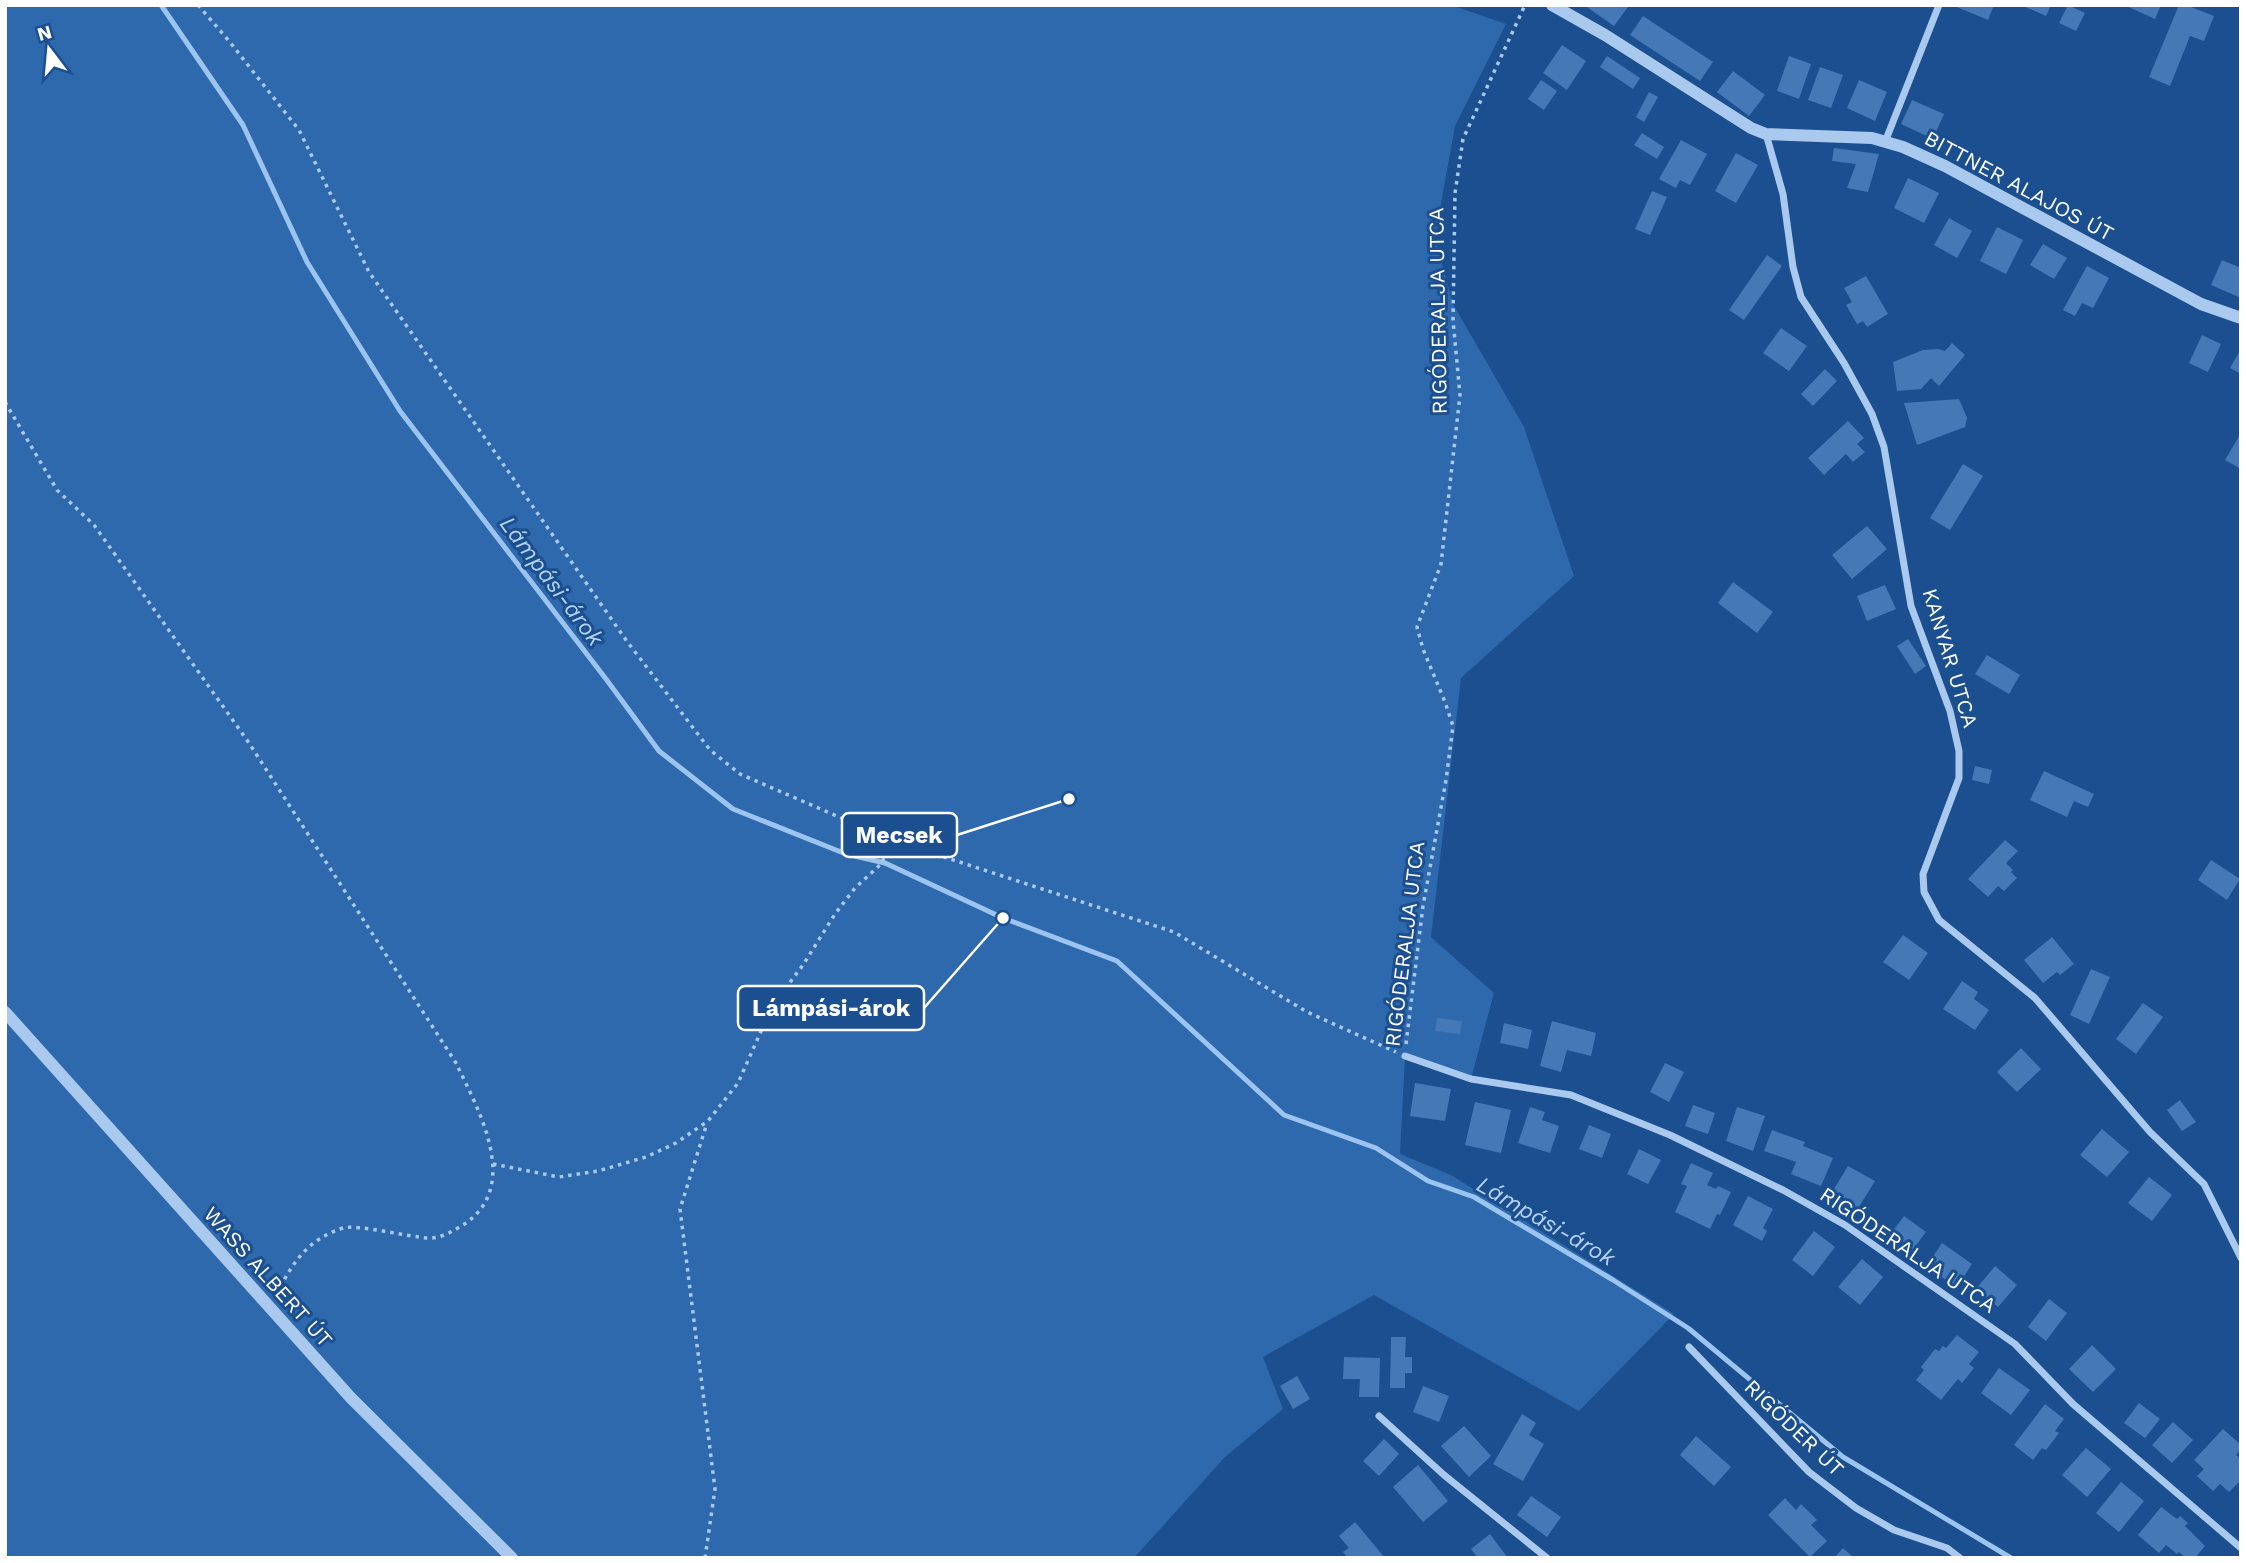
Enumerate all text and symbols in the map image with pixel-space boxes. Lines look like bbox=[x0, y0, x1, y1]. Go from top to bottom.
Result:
north arrow bbox=[14, 14, 84, 84]
text: N bbox=[35, 20, 54, 46]
street label: BITTNER ALAJOS ÚT bbox=[1920, 125, 2118, 246]
street label: RIGÓDERALJA UTCA bbox=[1423, 207, 1452, 415]
water label: Lámpási-árok bbox=[494, 511, 610, 653]
street label: KANYAR UTCA bbox=[1917, 585, 1984, 731]
callout: Mecsek bbox=[842, 813, 957, 857]
text: Mecsek bbox=[855, 822, 943, 849]
street label: RIGÓDERALJA UTCA bbox=[1379, 840, 1430, 1048]
callout: Lámpási-árok bbox=[738, 986, 924, 1030]
text: Lámpási-árok bbox=[752, 995, 911, 1022]
water label: Lámpási-árok bbox=[1472, 1171, 1621, 1273]
street label: RIGÓDERALJA UTCA bbox=[1815, 1181, 2001, 1318]
street label: WASS ALBERT ÚT bbox=[199, 1201, 338, 1352]
street label: RIGÓDER ÚT bbox=[1740, 1374, 1849, 1481]

